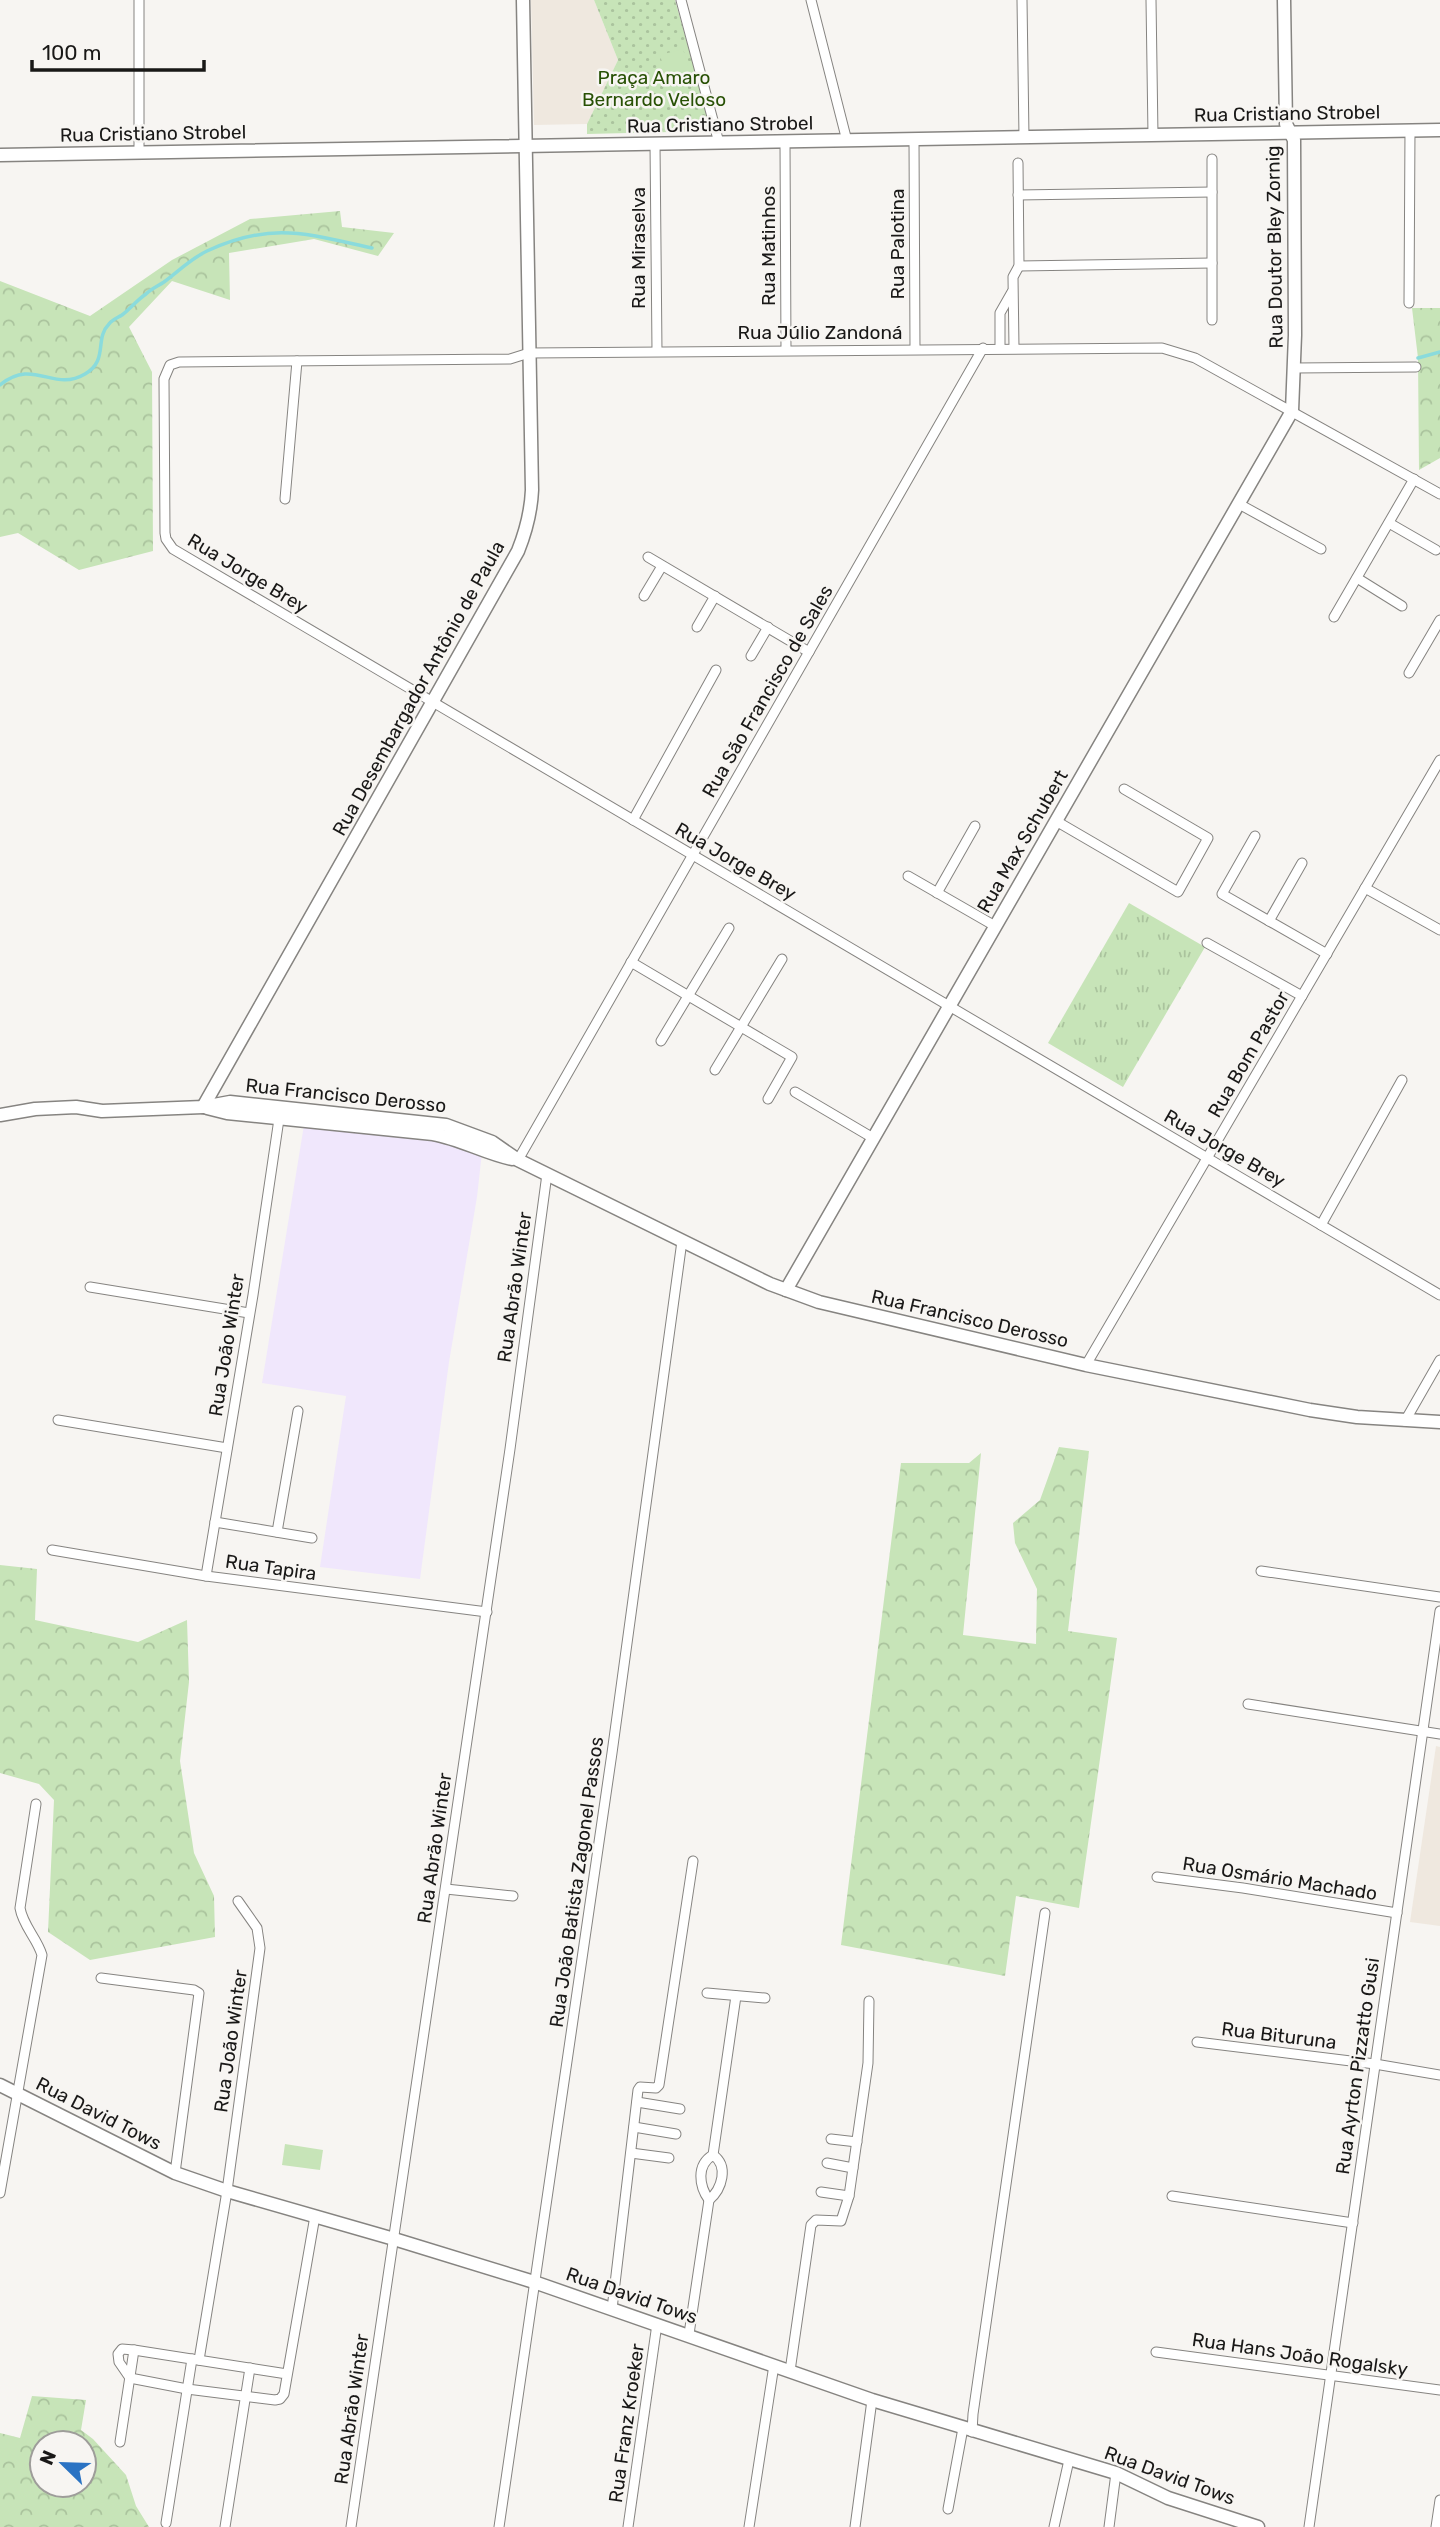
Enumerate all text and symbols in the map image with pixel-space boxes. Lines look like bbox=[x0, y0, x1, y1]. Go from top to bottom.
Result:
scale bar bbox=[32, 28, 203, 72]
text: 100 m bbox=[42, 40, 101, 65]
park label: Praça Amaro Bernardo Veloso bbox=[582, 66, 726, 111]
street label: Rua Cristiano Strobel bbox=[1194, 100, 1380, 127]
street label: Rua Cristiano Strobel bbox=[627, 111, 813, 138]
street label: Rua Cristiano Strobel bbox=[60, 120, 246, 147]
street label: Rua Doutor Bley Zornig bbox=[1261, 145, 1288, 349]
street label: Rua Matinhos bbox=[757, 186, 780, 306]
street label: Rua Miraselva bbox=[627, 187, 650, 309]
street label: Rua Palotina bbox=[886, 189, 909, 300]
street label: Rua Júlio Zandoná bbox=[738, 321, 902, 344]
street label: Rua Jorge Brey bbox=[183, 529, 312, 618]
street label: Rua Desembargador Antônio de Paula bbox=[328, 537, 509, 840]
street label: Rua São Francisco de Sales bbox=[697, 581, 838, 802]
street label: Rua Max Schubert bbox=[972, 765, 1073, 917]
street label: Rua Jorge Brey bbox=[671, 817, 800, 905]
street label: Rua Bom Pastor bbox=[1203, 986, 1294, 1121]
street label: Rua Francisco Derosso bbox=[244, 1074, 447, 1117]
street label: Rua Jorge Brey bbox=[1160, 1104, 1289, 1192]
street label: Rua Abrão Winter bbox=[493, 1210, 537, 1364]
street label: Rua João Winter bbox=[204, 1271, 249, 1418]
street label: Rua Francisco Derosso bbox=[869, 1285, 1071, 1352]
street label: Rua Tapira bbox=[224, 1550, 318, 1585]
street label: Rua João Batista Zagonel Passos bbox=[545, 1735, 608, 2029]
street label: Rua Abrão Winter bbox=[413, 1771, 457, 1925]
street label: Rua Osmário Machado bbox=[1181, 1852, 1379, 1905]
street label: Rua Ayrton Pizzatto Gusi bbox=[1331, 1956, 1384, 2176]
street label: Rua João Winter bbox=[209, 1967, 252, 2114]
street label: Rua Bituruna bbox=[1220, 2017, 1338, 2054]
street label: Rua David Tows bbox=[32, 2072, 165, 2155]
street label: Rua David Tows bbox=[563, 2262, 701, 2329]
street label: Rua Hans João Rogalsky bbox=[1191, 2328, 1409, 2381]
street label: Rua Abrão Winter bbox=[330, 2332, 374, 2486]
street label: Rua Franz Kroeker bbox=[604, 2341, 649, 2504]
north arrow bbox=[28, 2429, 98, 2499]
street label: Rua David Tows bbox=[1101, 2441, 1238, 2510]
text: N bbox=[35, 2447, 61, 2468]

